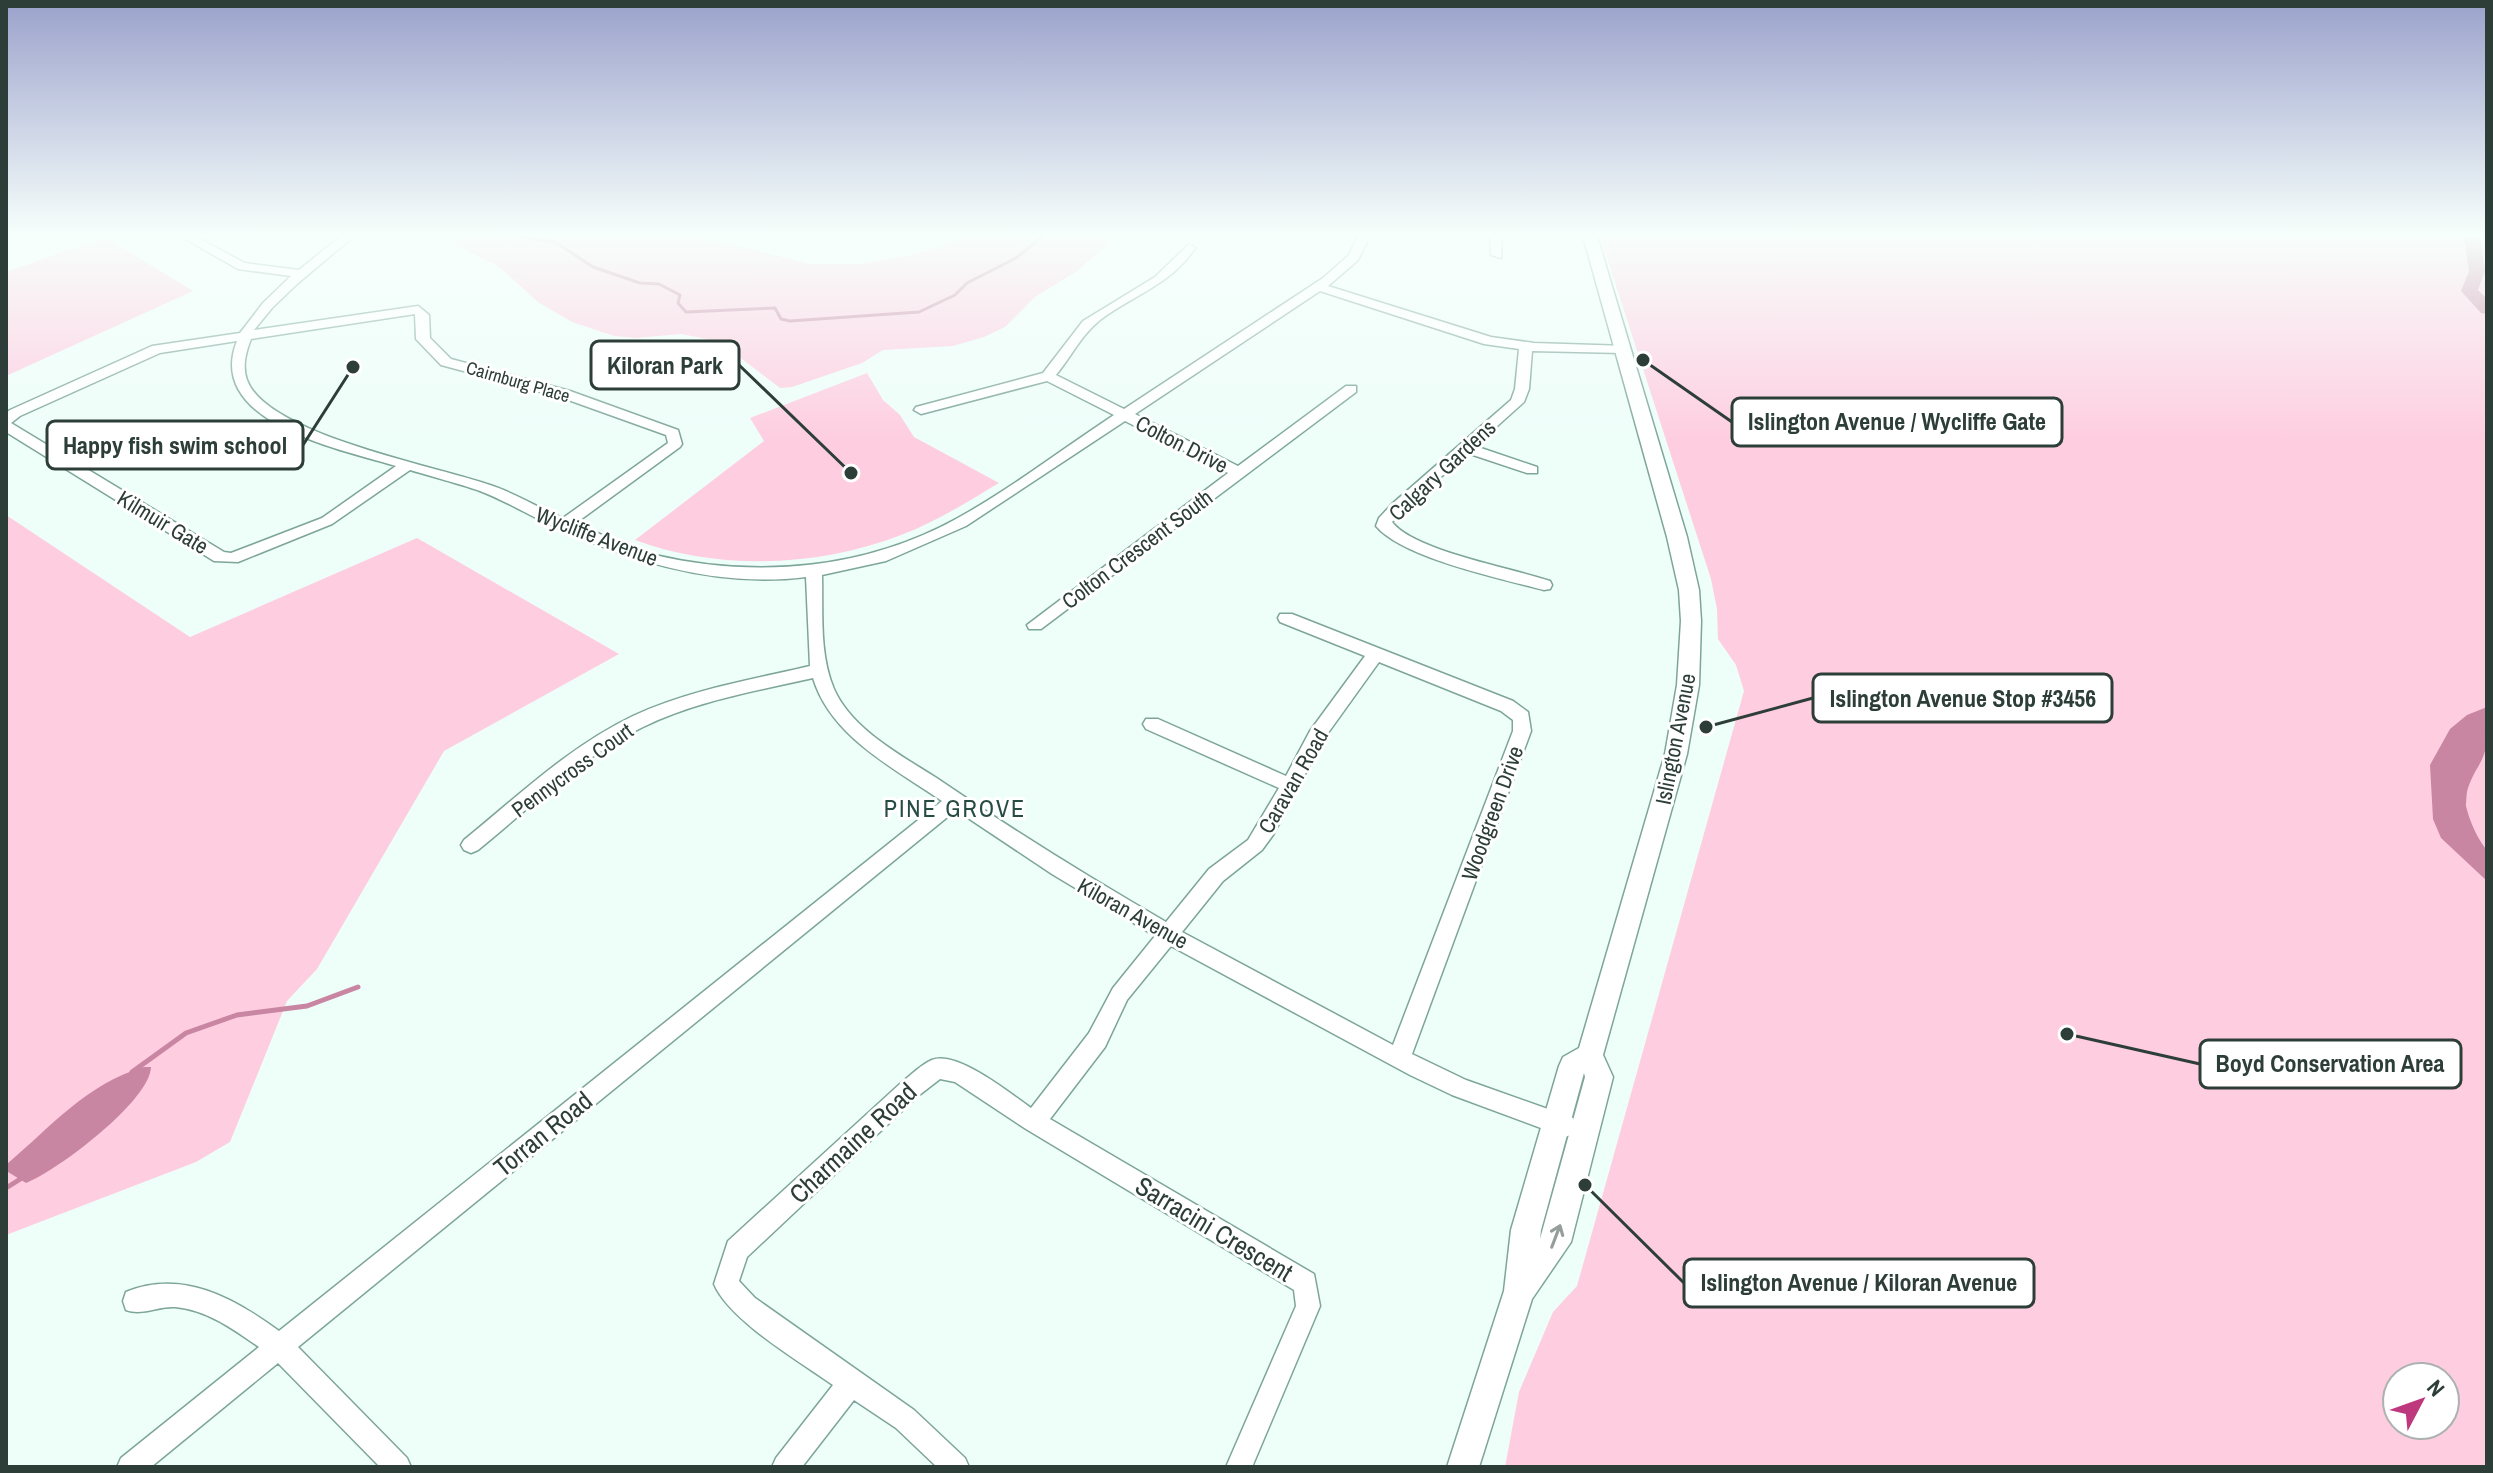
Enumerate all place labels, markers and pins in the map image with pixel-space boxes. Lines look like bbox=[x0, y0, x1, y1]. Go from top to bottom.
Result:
callout: Kiloran Park bbox=[591, 341, 739, 389]
callout: Islington Avenue / Wycliffe Gate bbox=[1732, 398, 2062, 446]
callout: Happy fish swim school bbox=[47, 421, 303, 469]
callout: Islington Avenue Stop #3456 bbox=[1813, 674, 2112, 722]
callout: Boyd Conservation Area bbox=[2200, 1040, 2461, 1088]
callout: Islington Avenue / Kiloran Avenue bbox=[1684, 1259, 2034, 1307]

